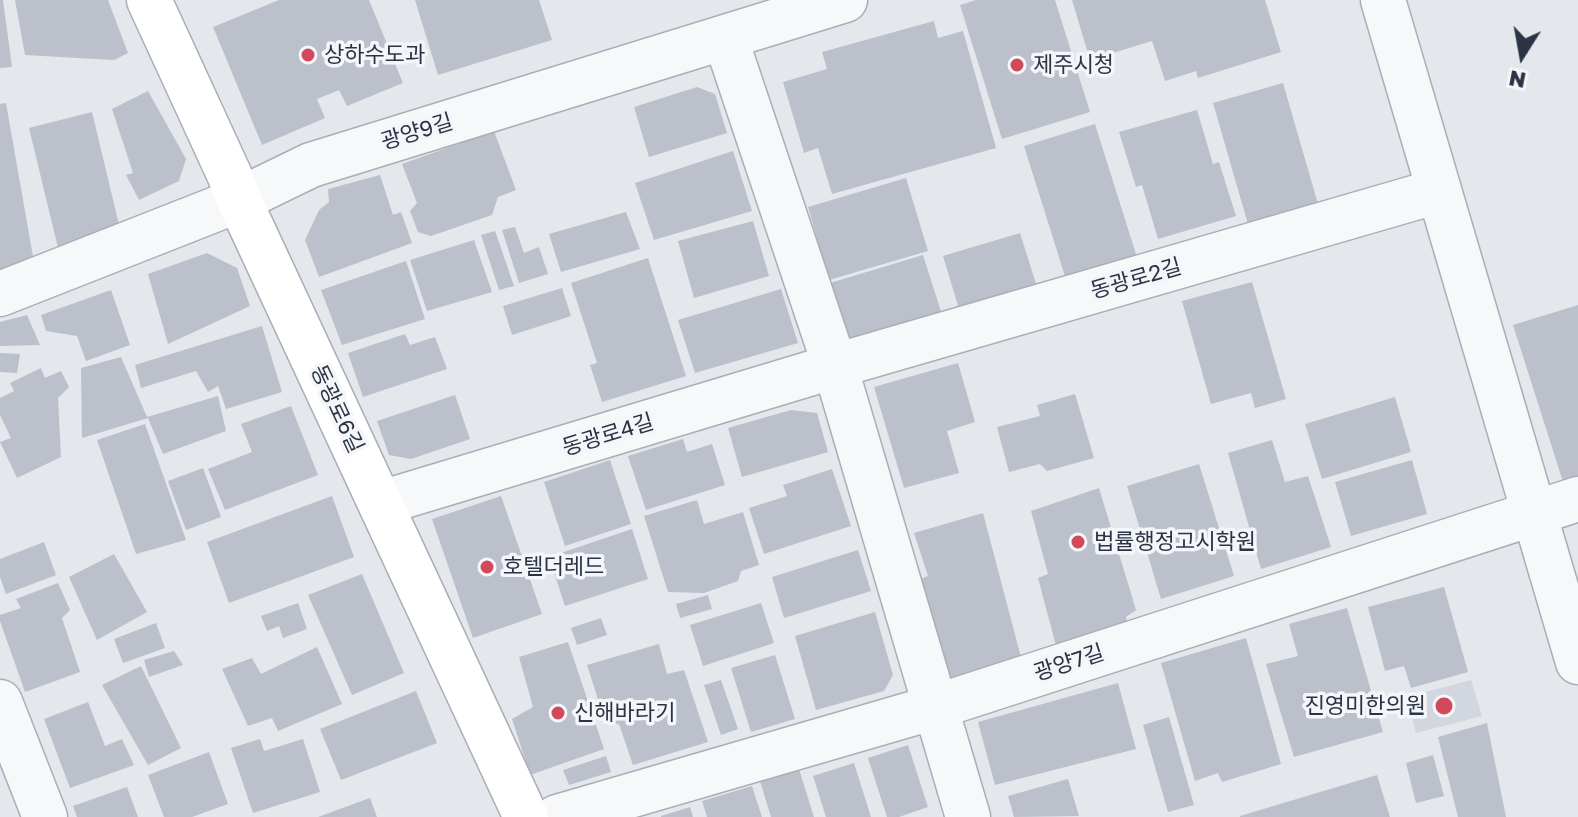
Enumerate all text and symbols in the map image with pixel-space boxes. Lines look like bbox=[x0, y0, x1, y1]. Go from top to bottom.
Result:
north arrow bbox=[1482, 16, 1562, 96]
place label: 상하수도과 bbox=[324, 42, 425, 68]
marker: 상하수도과 bbox=[299, 46, 317, 64]
place label: 제주시청 bbox=[1033, 52, 1114, 78]
marker: 제주시청 bbox=[1008, 56, 1026, 74]
text: N bbox=[1507, 65, 1528, 95]
street label: 광양9길 bbox=[378, 109, 456, 155]
street label: 동광로2길 bbox=[1087, 253, 1185, 305]
street label: 동광로6길 bbox=[305, 361, 369, 457]
street label: 동광로4길 bbox=[559, 409, 657, 461]
place label: 법률행정고시학원 bbox=[1094, 529, 1256, 555]
marker: 법률행정고시학원 bbox=[1069, 533, 1087, 551]
place label: 호텔더레드 bbox=[503, 554, 604, 580]
marker: 호텔더레드 bbox=[478, 558, 496, 576]
street label: 광양7길 bbox=[1031, 639, 1107, 687]
place label: 진영미한의원 bbox=[1305, 693, 1426, 719]
marker: 진영미한의원 bbox=[1433, 695, 1455, 717]
place label: 신해바라기 bbox=[574, 700, 675, 726]
marker: 신해바라기 bbox=[549, 704, 567, 722]

